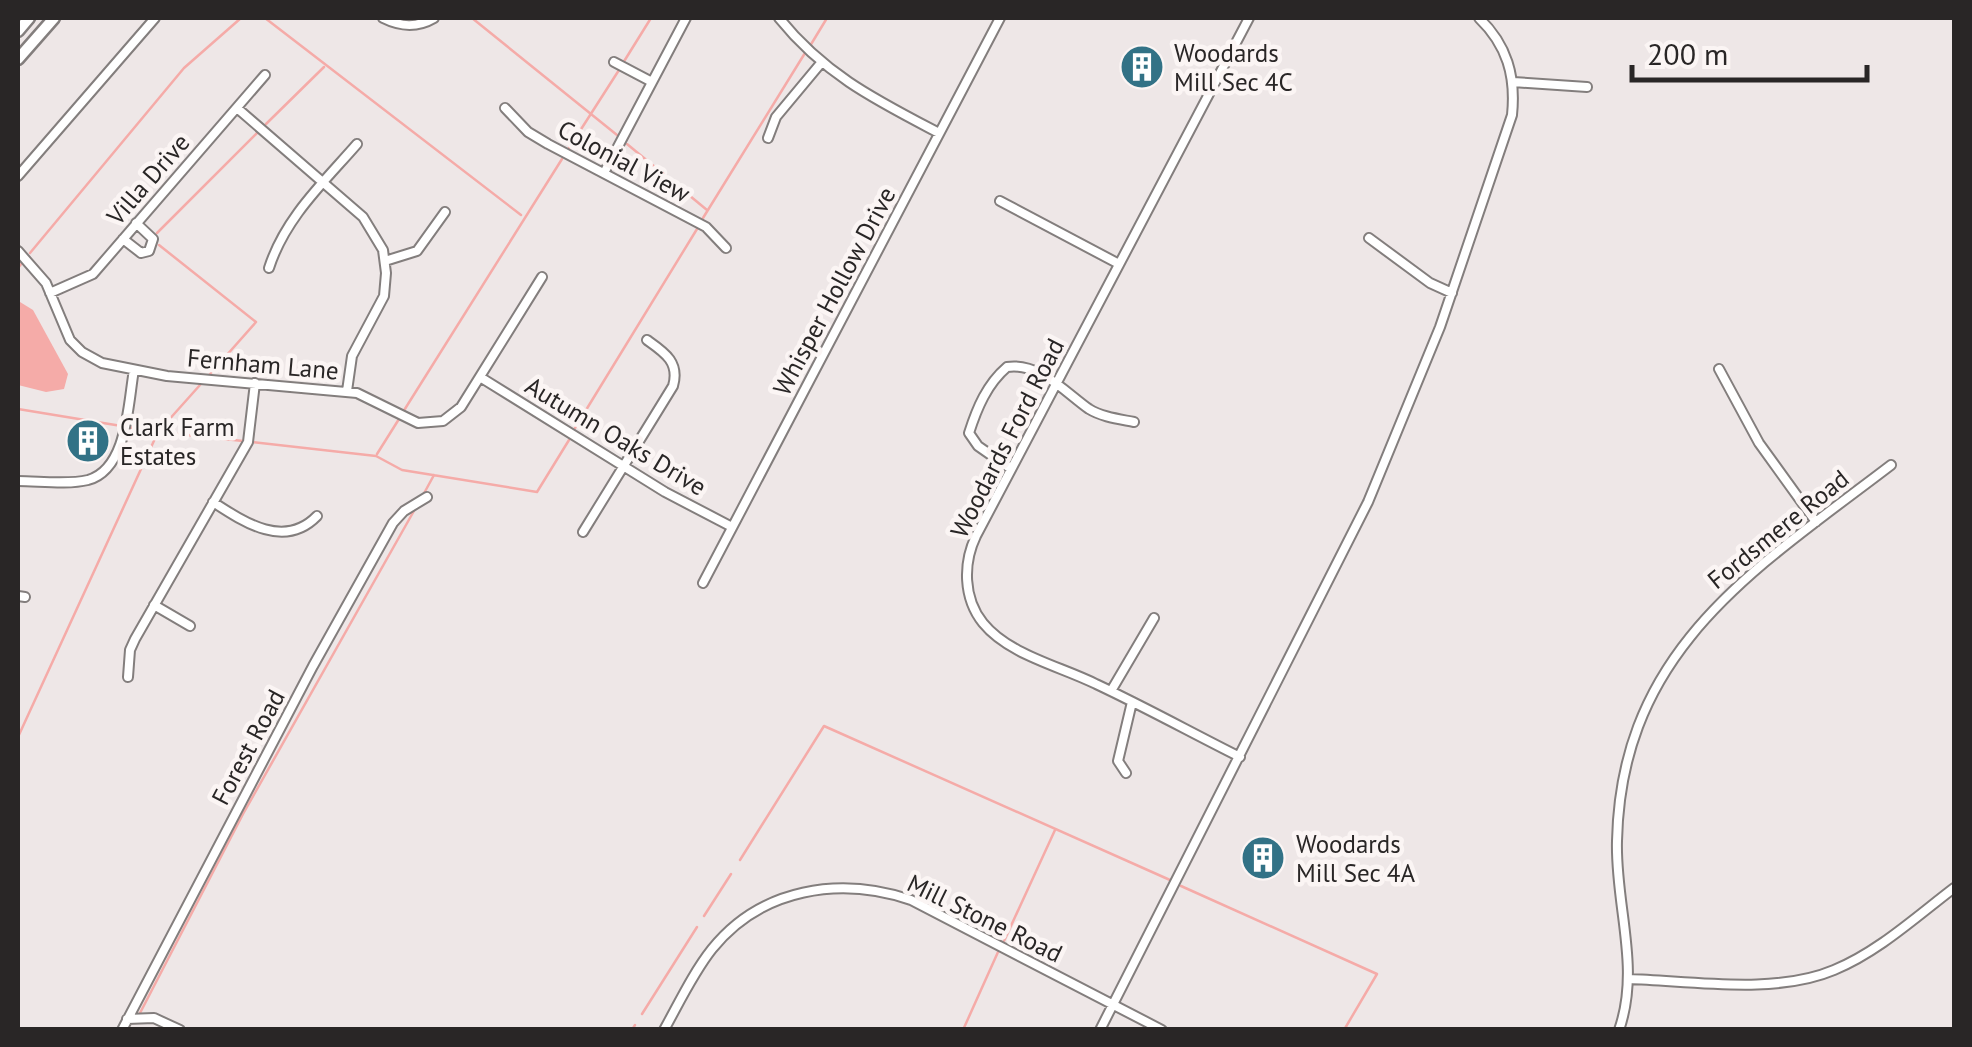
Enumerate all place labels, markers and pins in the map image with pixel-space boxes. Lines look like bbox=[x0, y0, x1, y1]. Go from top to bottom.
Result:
place label: Woodards Mill Sec 4C bbox=[1174, 37, 1293, 98]
building icon: Woodards Mill Sec 4C bbox=[1119, 44, 1165, 90]
place label: Clark Farm Estates bbox=[120, 411, 235, 472]
building icon: Clark Farm Estates bbox=[65, 418, 111, 464]
place label: Woodards Mill Sec 4A bbox=[1296, 828, 1415, 889]
building icon: Woodards Mill Sec 4A bbox=[1240, 835, 1286, 881]

